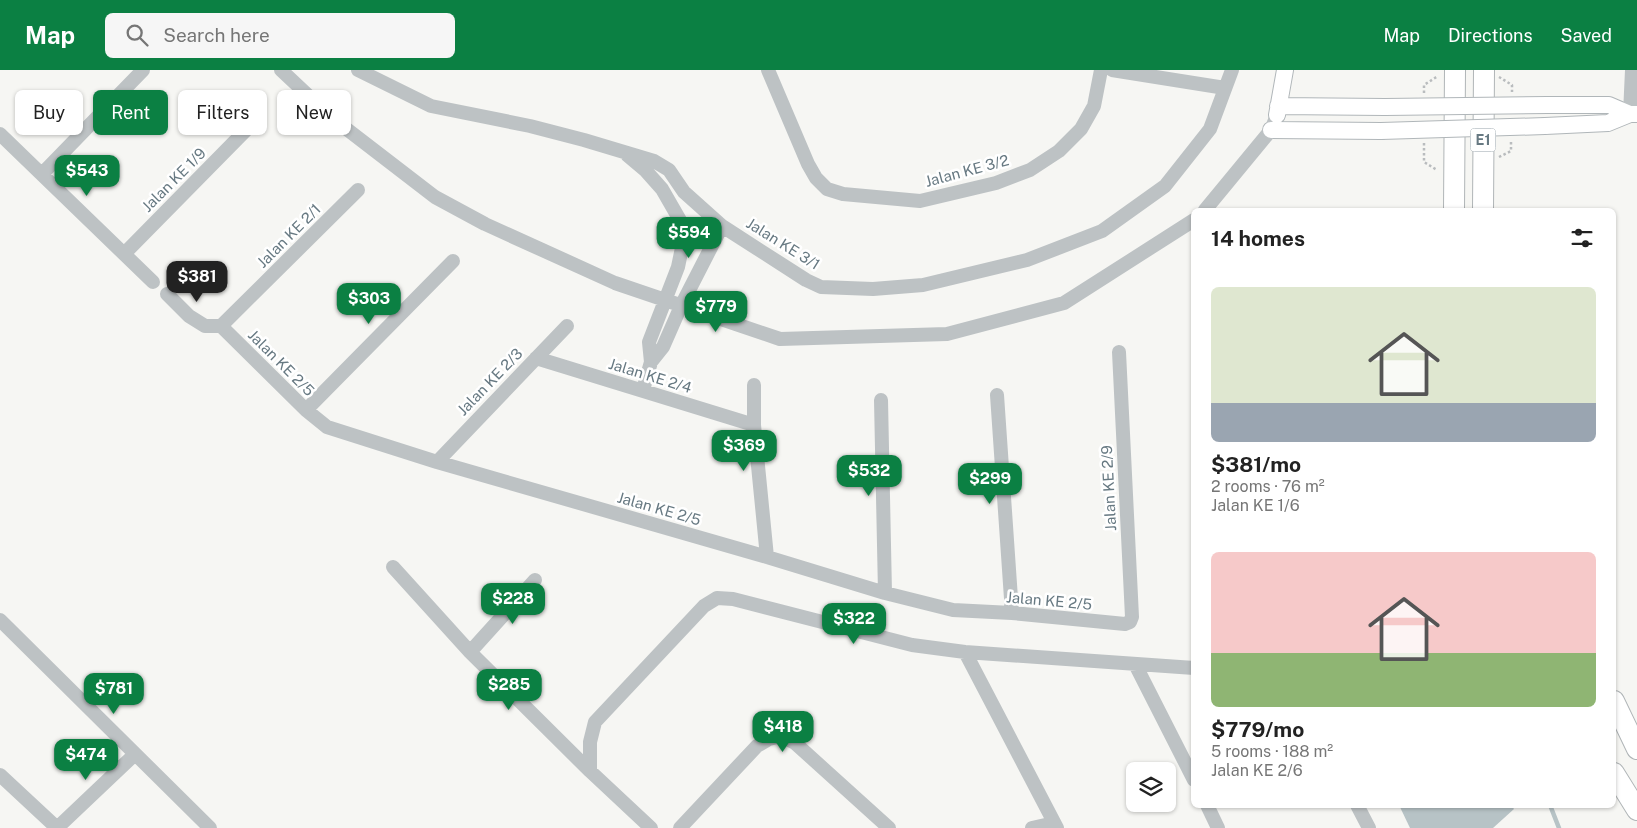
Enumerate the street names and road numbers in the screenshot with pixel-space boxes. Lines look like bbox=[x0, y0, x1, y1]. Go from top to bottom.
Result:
road number: E1 bbox=[1470, 128, 1496, 152]
street label: Jalan KE 1/9 bbox=[138, 144, 209, 215]
street label: Jalan KE 3/2 bbox=[923, 151, 1011, 190]
street label: Jalan KE 2/1 bbox=[253, 200, 324, 271]
street label: Jalan KE 3/1 bbox=[743, 214, 823, 273]
street label: Jalan KE 2/5 bbox=[245, 326, 318, 399]
street label: Jalan KE 2/3 bbox=[454, 345, 526, 419]
street label: Jalan KE 2/4 bbox=[607, 355, 694, 396]
street label: Jalan KE 2/9 bbox=[1098, 445, 1119, 531]
street label: Jalan KE 2/5 bbox=[615, 488, 703, 529]
street label: Jalan KE 2/5 bbox=[1005, 588, 1093, 613]

